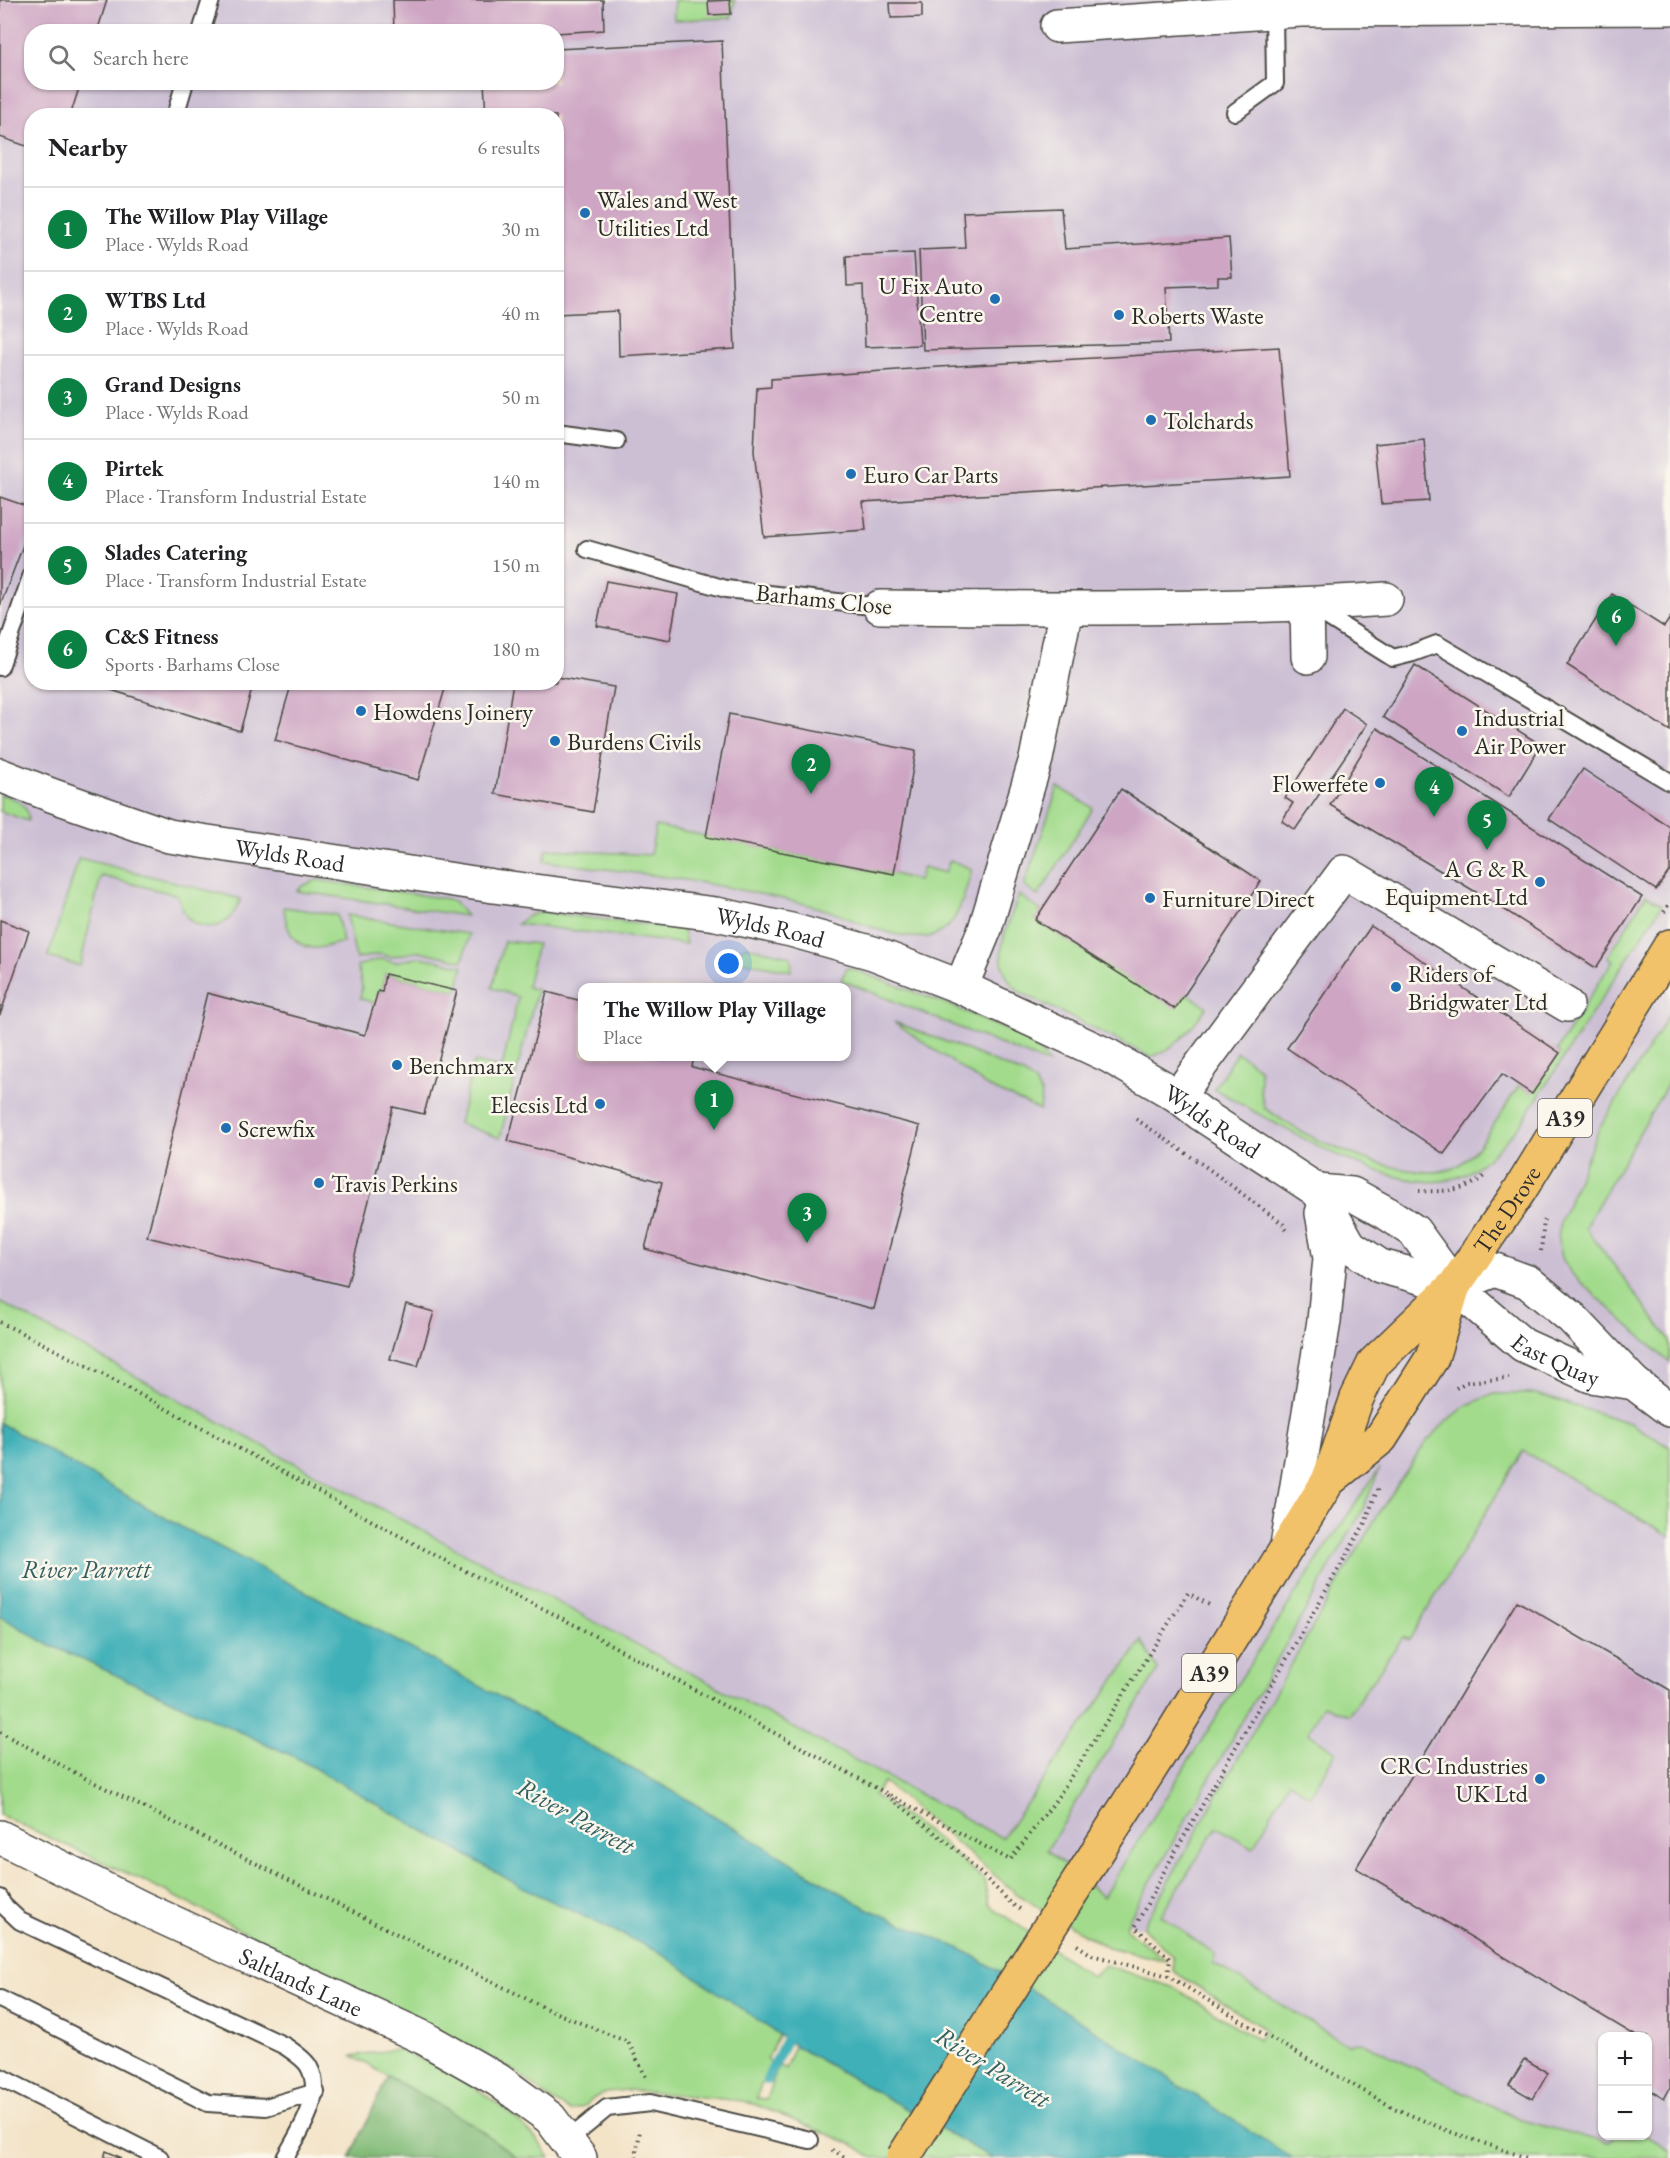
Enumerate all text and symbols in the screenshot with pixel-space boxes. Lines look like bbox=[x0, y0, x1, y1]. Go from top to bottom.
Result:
search box bbox=[24, 24, 564, 90]
icon: search bbox=[45, 41, 78, 74]
text: Search here bbox=[93, 43, 188, 72]
text: Nearby bbox=[48, 130, 128, 164]
text: 6 results bbox=[477, 134, 540, 160]
place label: Wales and West Utilities Ltd bbox=[597, 184, 738, 243]
text: The Willow Play Village bbox=[105, 202, 328, 231]
marker: Wales and West Utilities Ltd bbox=[578, 206, 592, 220]
text: 1 bbox=[62, 216, 73, 242]
text: 30 m bbox=[501, 216, 540, 242]
text: Place · Wylds Road bbox=[105, 231, 249, 257]
place label: U Fix Auto Centre bbox=[879, 270, 983, 329]
text: WTBS Ltd bbox=[105, 286, 206, 315]
marker: U Fix Auto Centre bbox=[988, 292, 1002, 306]
text: 2 bbox=[62, 300, 73, 326]
text: 40 m bbox=[501, 300, 540, 326]
place label: Roberts Waste bbox=[1131, 300, 1264, 331]
marker: Roberts Waste bbox=[1112, 308, 1126, 322]
text: Place · Wylds Road bbox=[105, 315, 249, 341]
text: Grand Designs bbox=[105, 370, 241, 399]
text: 3 bbox=[62, 384, 73, 410]
text: 50 m bbox=[501, 384, 540, 410]
text: Place · Wylds Road bbox=[105, 399, 249, 425]
place label: Tolchards bbox=[1163, 405, 1253, 436]
marker: Tolchards bbox=[1144, 413, 1158, 427]
text: Pirtek bbox=[105, 454, 163, 483]
place label: Euro Car Parts bbox=[863, 459, 998, 490]
marker: Euro Car Parts bbox=[844, 467, 858, 481]
text: 4 bbox=[62, 468, 73, 494]
text: 140 m bbox=[492, 468, 540, 494]
text: Place · Transform Industrial Estate bbox=[105, 483, 367, 509]
text: Slades Catering bbox=[105, 538, 247, 567]
text: 5 bbox=[62, 552, 73, 578]
text: 150 m bbox=[492, 552, 540, 578]
text: Place · Transform Industrial Estate bbox=[105, 567, 367, 593]
street label: Barhams Close bbox=[754, 576, 894, 622]
pin: 6 bbox=[1596, 596, 1636, 646]
text: C&S Fitness bbox=[105, 622, 218, 651]
text: 6 bbox=[62, 636, 73, 662]
text: 180 m bbox=[492, 636, 540, 662]
text: Sports · Barhams Close bbox=[105, 651, 280, 677]
place label: Howdens Joinery bbox=[373, 696, 533, 727]
place label: Industrial Air Power bbox=[1473, 702, 1566, 761]
marker: Howdens Joinery bbox=[354, 704, 368, 718]
marker: Industrial Air Power bbox=[1455, 724, 1469, 738]
place label: Burdens Civils bbox=[567, 726, 701, 757]
marker: Burdens Civils bbox=[548, 734, 562, 748]
pin: 2 bbox=[792, 744, 830, 794]
place label: Flowerfete bbox=[1272, 768, 1368, 799]
pin: 4 bbox=[1414, 768, 1454, 817]
marker: Flowerfete bbox=[1373, 776, 1387, 790]
pin: 5 bbox=[1468, 800, 1506, 850]
street label: Wylds Road bbox=[233, 831, 348, 879]
place label: A G & R Equipment Ltd bbox=[1385, 853, 1529, 912]
marker: A G & R Equipment Ltd bbox=[1533, 875, 1547, 889]
place label: Furniture Direct bbox=[1162, 883, 1315, 914]
marker: Furniture Direct bbox=[1143, 891, 1157, 905]
street label: Wylds Road bbox=[713, 899, 829, 954]
your location bbox=[714, 949, 743, 978]
place label: Riders of Bridgwater Ltd bbox=[1408, 958, 1548, 1017]
marker: Riders of Bridgwater Ltd bbox=[1389, 980, 1403, 994]
popup bbox=[578, 983, 851, 1061]
text: The Willow Play Village bbox=[603, 995, 826, 1024]
text: Place bbox=[603, 1024, 642, 1050]
place label: Benchmarx bbox=[409, 1050, 515, 1081]
marker: Benchmarx bbox=[390, 1058, 404, 1072]
street label: Wylds Road bbox=[1159, 1076, 1268, 1165]
pin: 1 bbox=[694, 1080, 734, 1130]
place label: Elecsis Ltd bbox=[490, 1089, 589, 1120]
marker: Elecsis Ltd bbox=[593, 1097, 607, 1111]
road number: A39 bbox=[1538, 1099, 1592, 1137]
place label: Screwfix bbox=[238, 1113, 316, 1144]
marker: Screwfix bbox=[219, 1121, 233, 1135]
street label: The Drove bbox=[1466, 1160, 1547, 1259]
place label: Travis Perkins bbox=[331, 1168, 458, 1199]
marker: Travis Perkins bbox=[312, 1176, 326, 1190]
pin: 3 bbox=[788, 1194, 826, 1243]
street label: East Quay bbox=[1505, 1326, 1602, 1393]
water label: River Parrett bbox=[21, 1552, 152, 1586]
road number: A39 bbox=[1182, 1654, 1236, 1692]
place label: CRC Industries UK Ltd bbox=[1380, 1750, 1529, 1809]
water label: River Parrett bbox=[511, 1770, 642, 1863]
marker: CRC Industries UK Ltd bbox=[1533, 1772, 1547, 1786]
street label: Saltlands Lane bbox=[234, 1940, 368, 2023]
water label: River Parrett bbox=[929, 2018, 1058, 2117]
map controls bbox=[1598, 2032, 1652, 2140]
button: + bbox=[1598, 2032, 1652, 2086]
button: − bbox=[1598, 2086, 1652, 2140]

